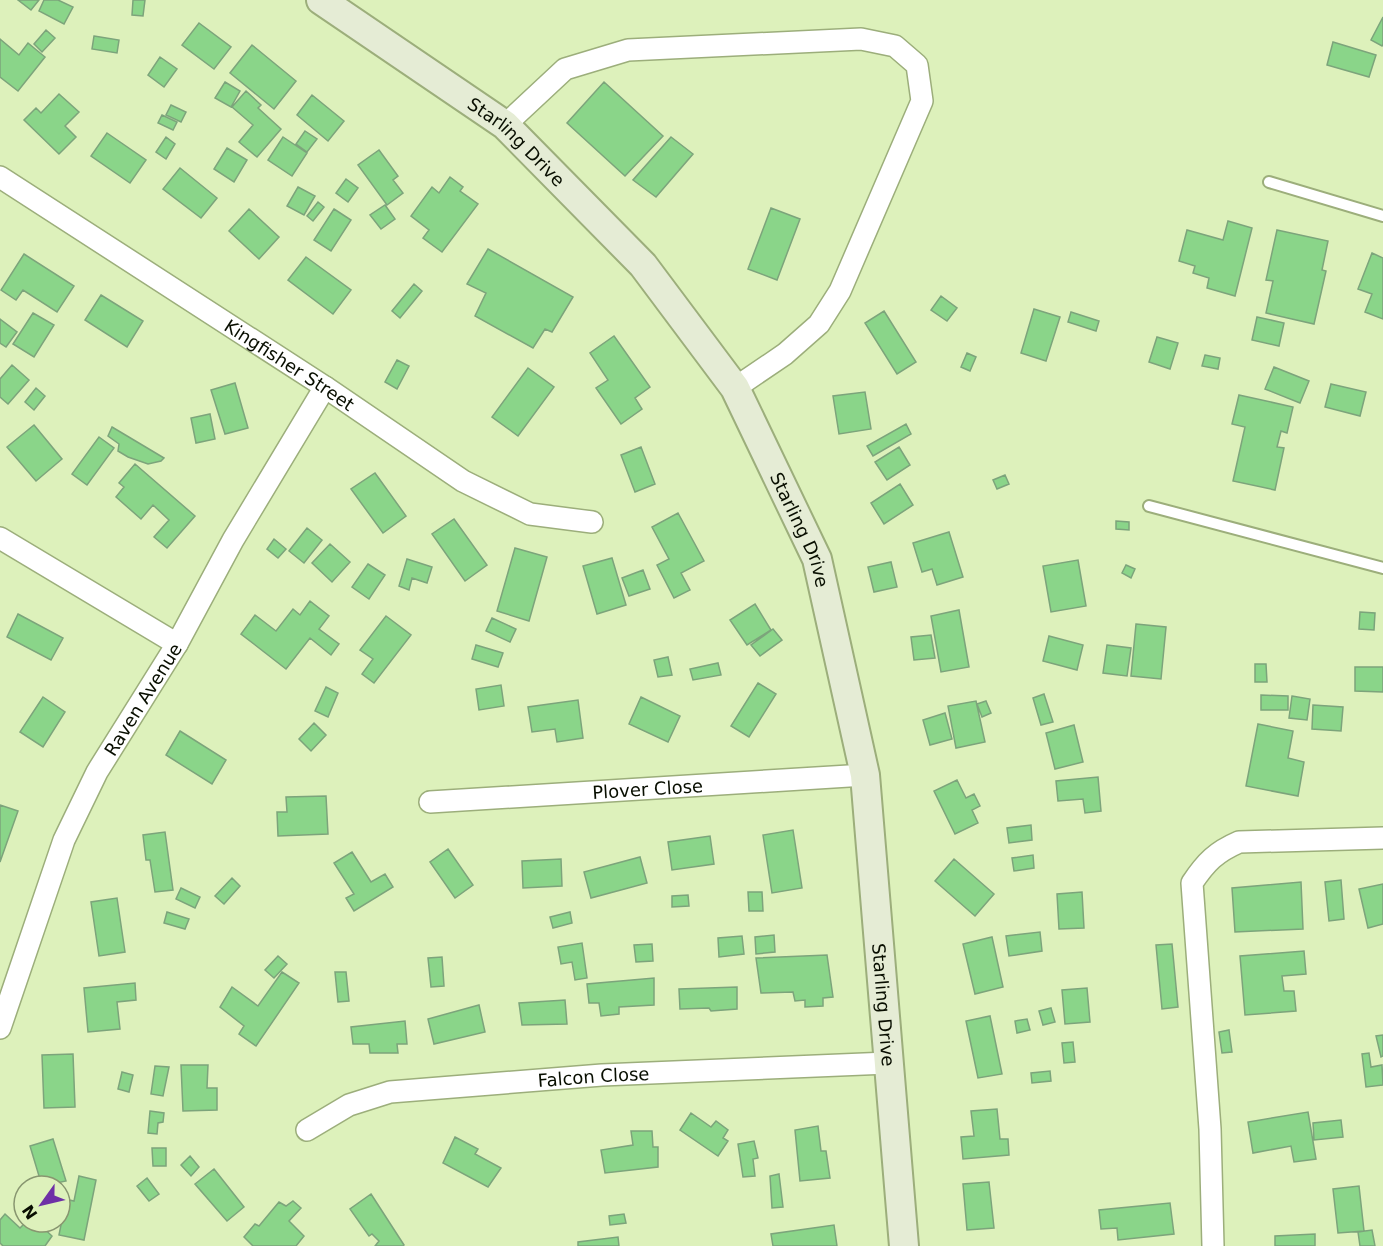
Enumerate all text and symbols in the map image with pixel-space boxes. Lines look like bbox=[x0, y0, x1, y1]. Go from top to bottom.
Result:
street label: Starling Drive bbox=[464, 93, 570, 190]
street label: Kingfisher Street bbox=[221, 314, 359, 415]
street label: Starling Drive bbox=[766, 469, 833, 589]
street label: Raven Avenue bbox=[99, 639, 186, 759]
street label: Plover Close bbox=[592, 775, 704, 802]
street label: Starling Drive bbox=[868, 942, 900, 1067]
street label: Falcon Close bbox=[537, 1063, 650, 1091]
north arrow bbox=[12, 1174, 72, 1234]
text: N bbox=[18, 1201, 42, 1223]

